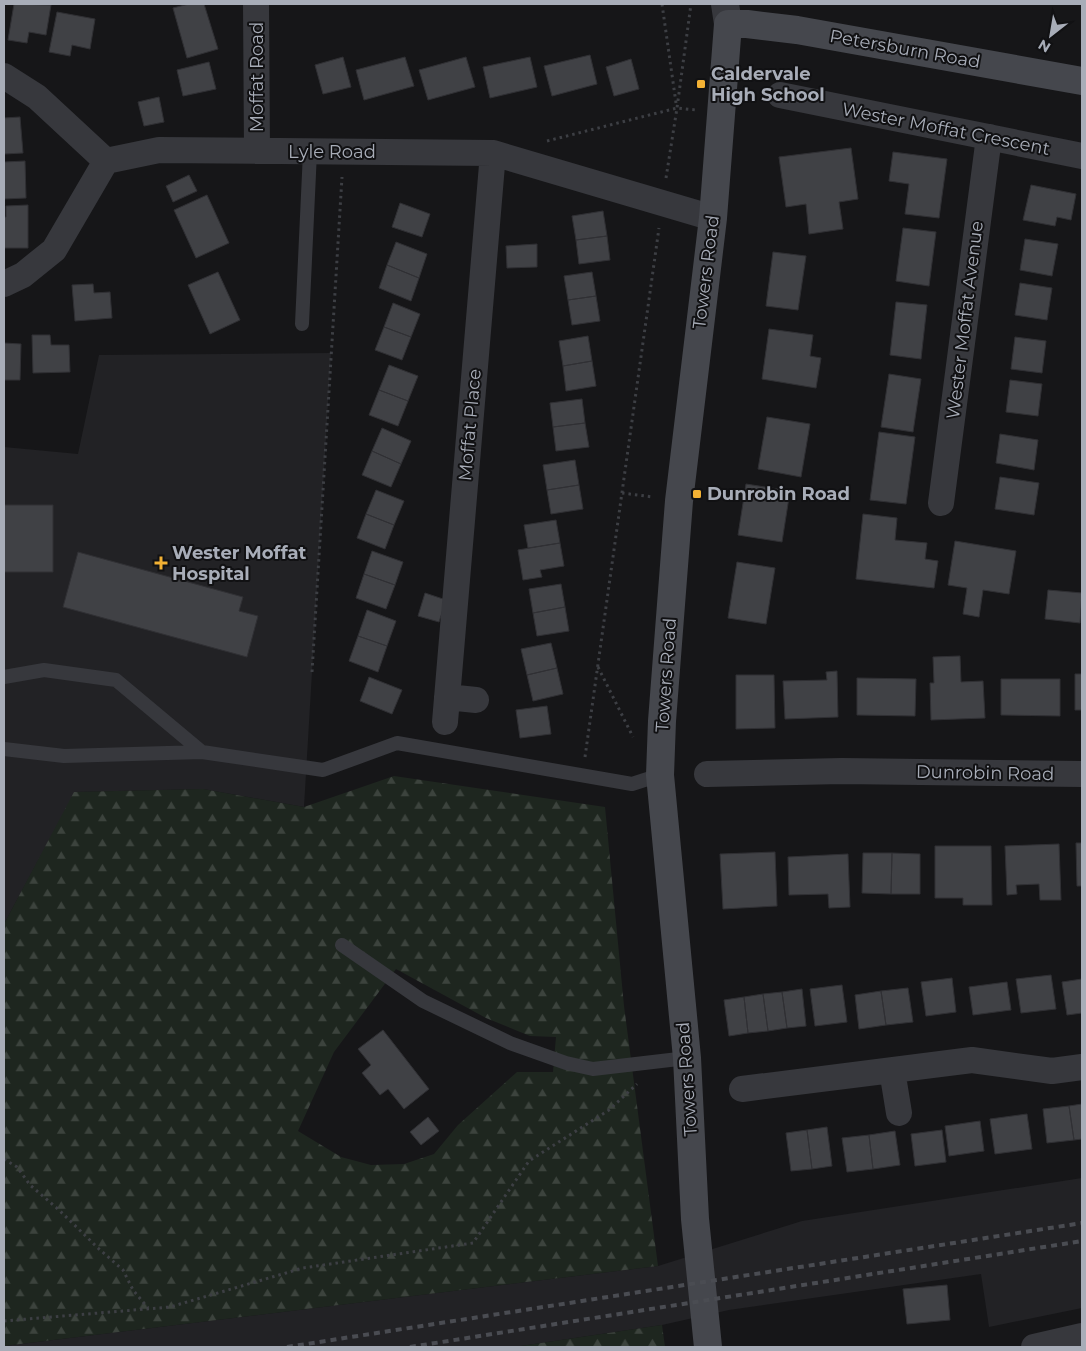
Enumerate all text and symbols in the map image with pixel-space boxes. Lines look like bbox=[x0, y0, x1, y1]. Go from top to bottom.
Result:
north arrow bbox=[1026, 10, 1076, 60]
street label: Moffat Road bbox=[246, 22, 268, 132]
street label: Petersburn Road bbox=[828, 25, 982, 73]
text: N bbox=[1035, 36, 1054, 57]
place label: Caldervale High School bbox=[711, 63, 825, 106]
marker: Caldervale High School bbox=[695, 78, 707, 90]
street label: Wester Moffat Crescent bbox=[840, 98, 1052, 160]
street label: Lyle Road bbox=[288, 141, 376, 163]
street label: Towers Road bbox=[688, 214, 724, 330]
street label: Wester Moffat Avenue bbox=[942, 220, 988, 420]
street label: Moffat Place bbox=[454, 368, 486, 482]
place label: Dunrobin Road bbox=[707, 483, 850, 505]
marker: Dunrobin Road bbox=[691, 488, 703, 500]
place label: Wester Moffat Hospital bbox=[172, 542, 307, 585]
marker: Wester Moffat Hospital bbox=[154, 556, 168, 570]
street label: Towers Road bbox=[651, 617, 681, 733]
street label: Dunrobin Road bbox=[916, 761, 1054, 785]
street label: Towers Road bbox=[672, 1021, 702, 1137]

